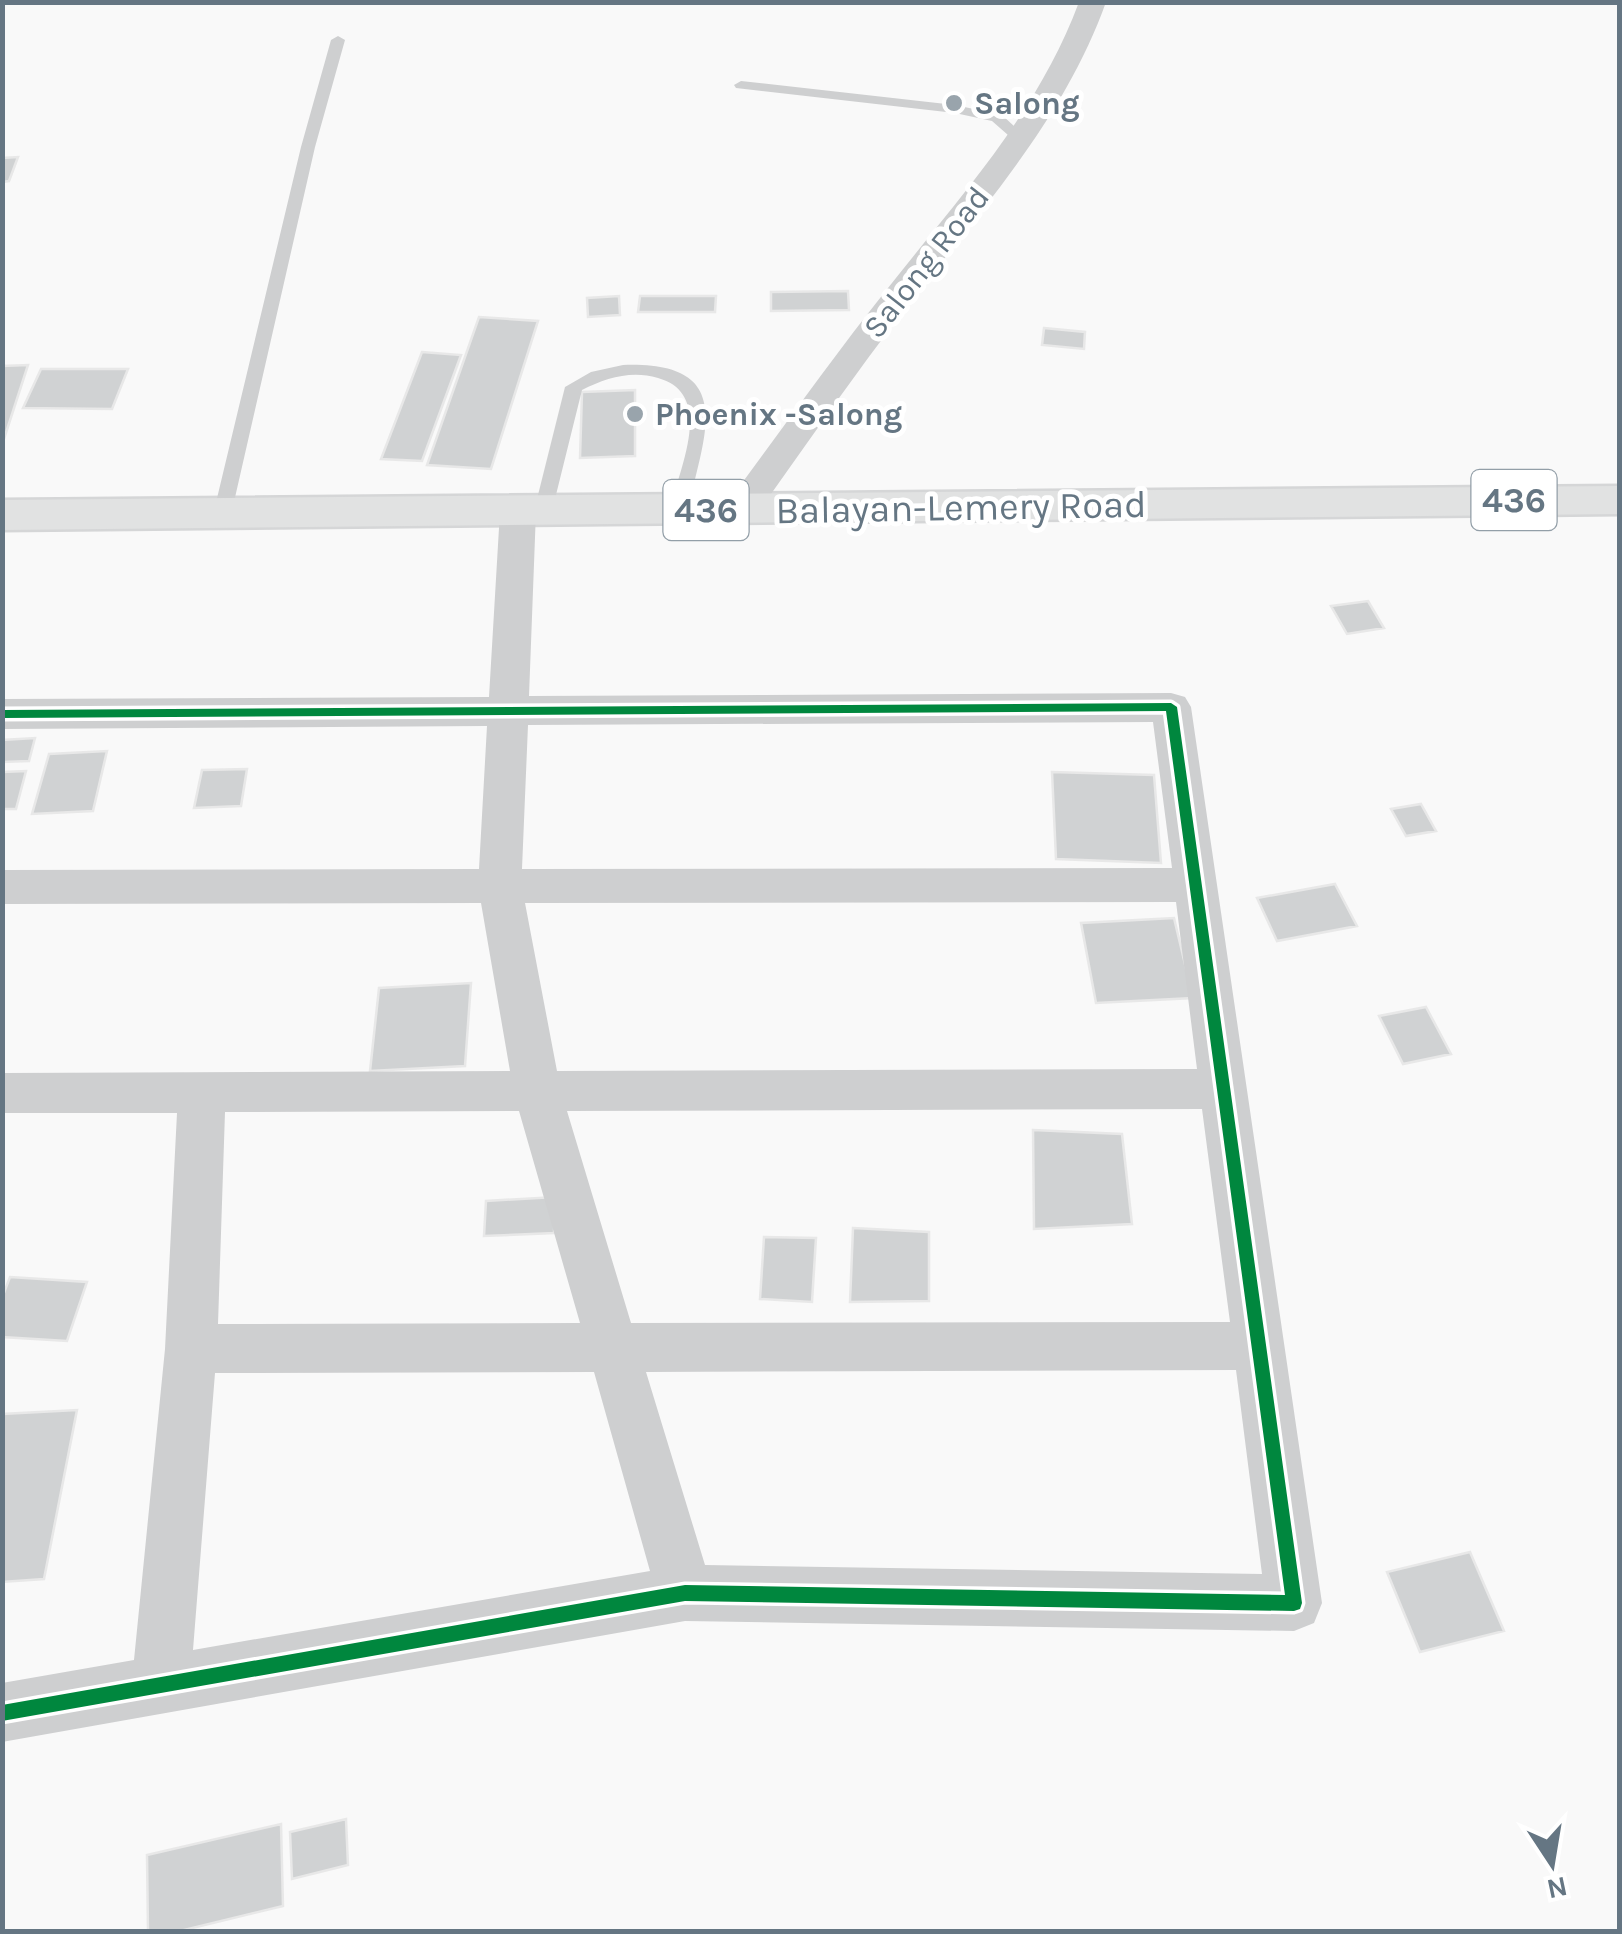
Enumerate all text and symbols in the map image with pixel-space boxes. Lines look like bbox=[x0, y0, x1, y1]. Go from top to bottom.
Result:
place label: Salong bbox=[974, 85, 1080, 122]
marker: Salong bbox=[943, 92, 965, 114]
street label: Salong Road bbox=[856, 179, 997, 345]
place label: Phoenix -Salong bbox=[655, 396, 902, 433]
marker: Phoenix -Salong bbox=[624, 403, 646, 425]
road number: 436 bbox=[1472, 470, 1556, 530]
road number: 436 bbox=[664, 480, 748, 540]
street label: Balayan-Lemery Road bbox=[775, 482, 1147, 533]
north arrow bbox=[1502, 1814, 1602, 1914]
text: N bbox=[1544, 1870, 1570, 1906]

